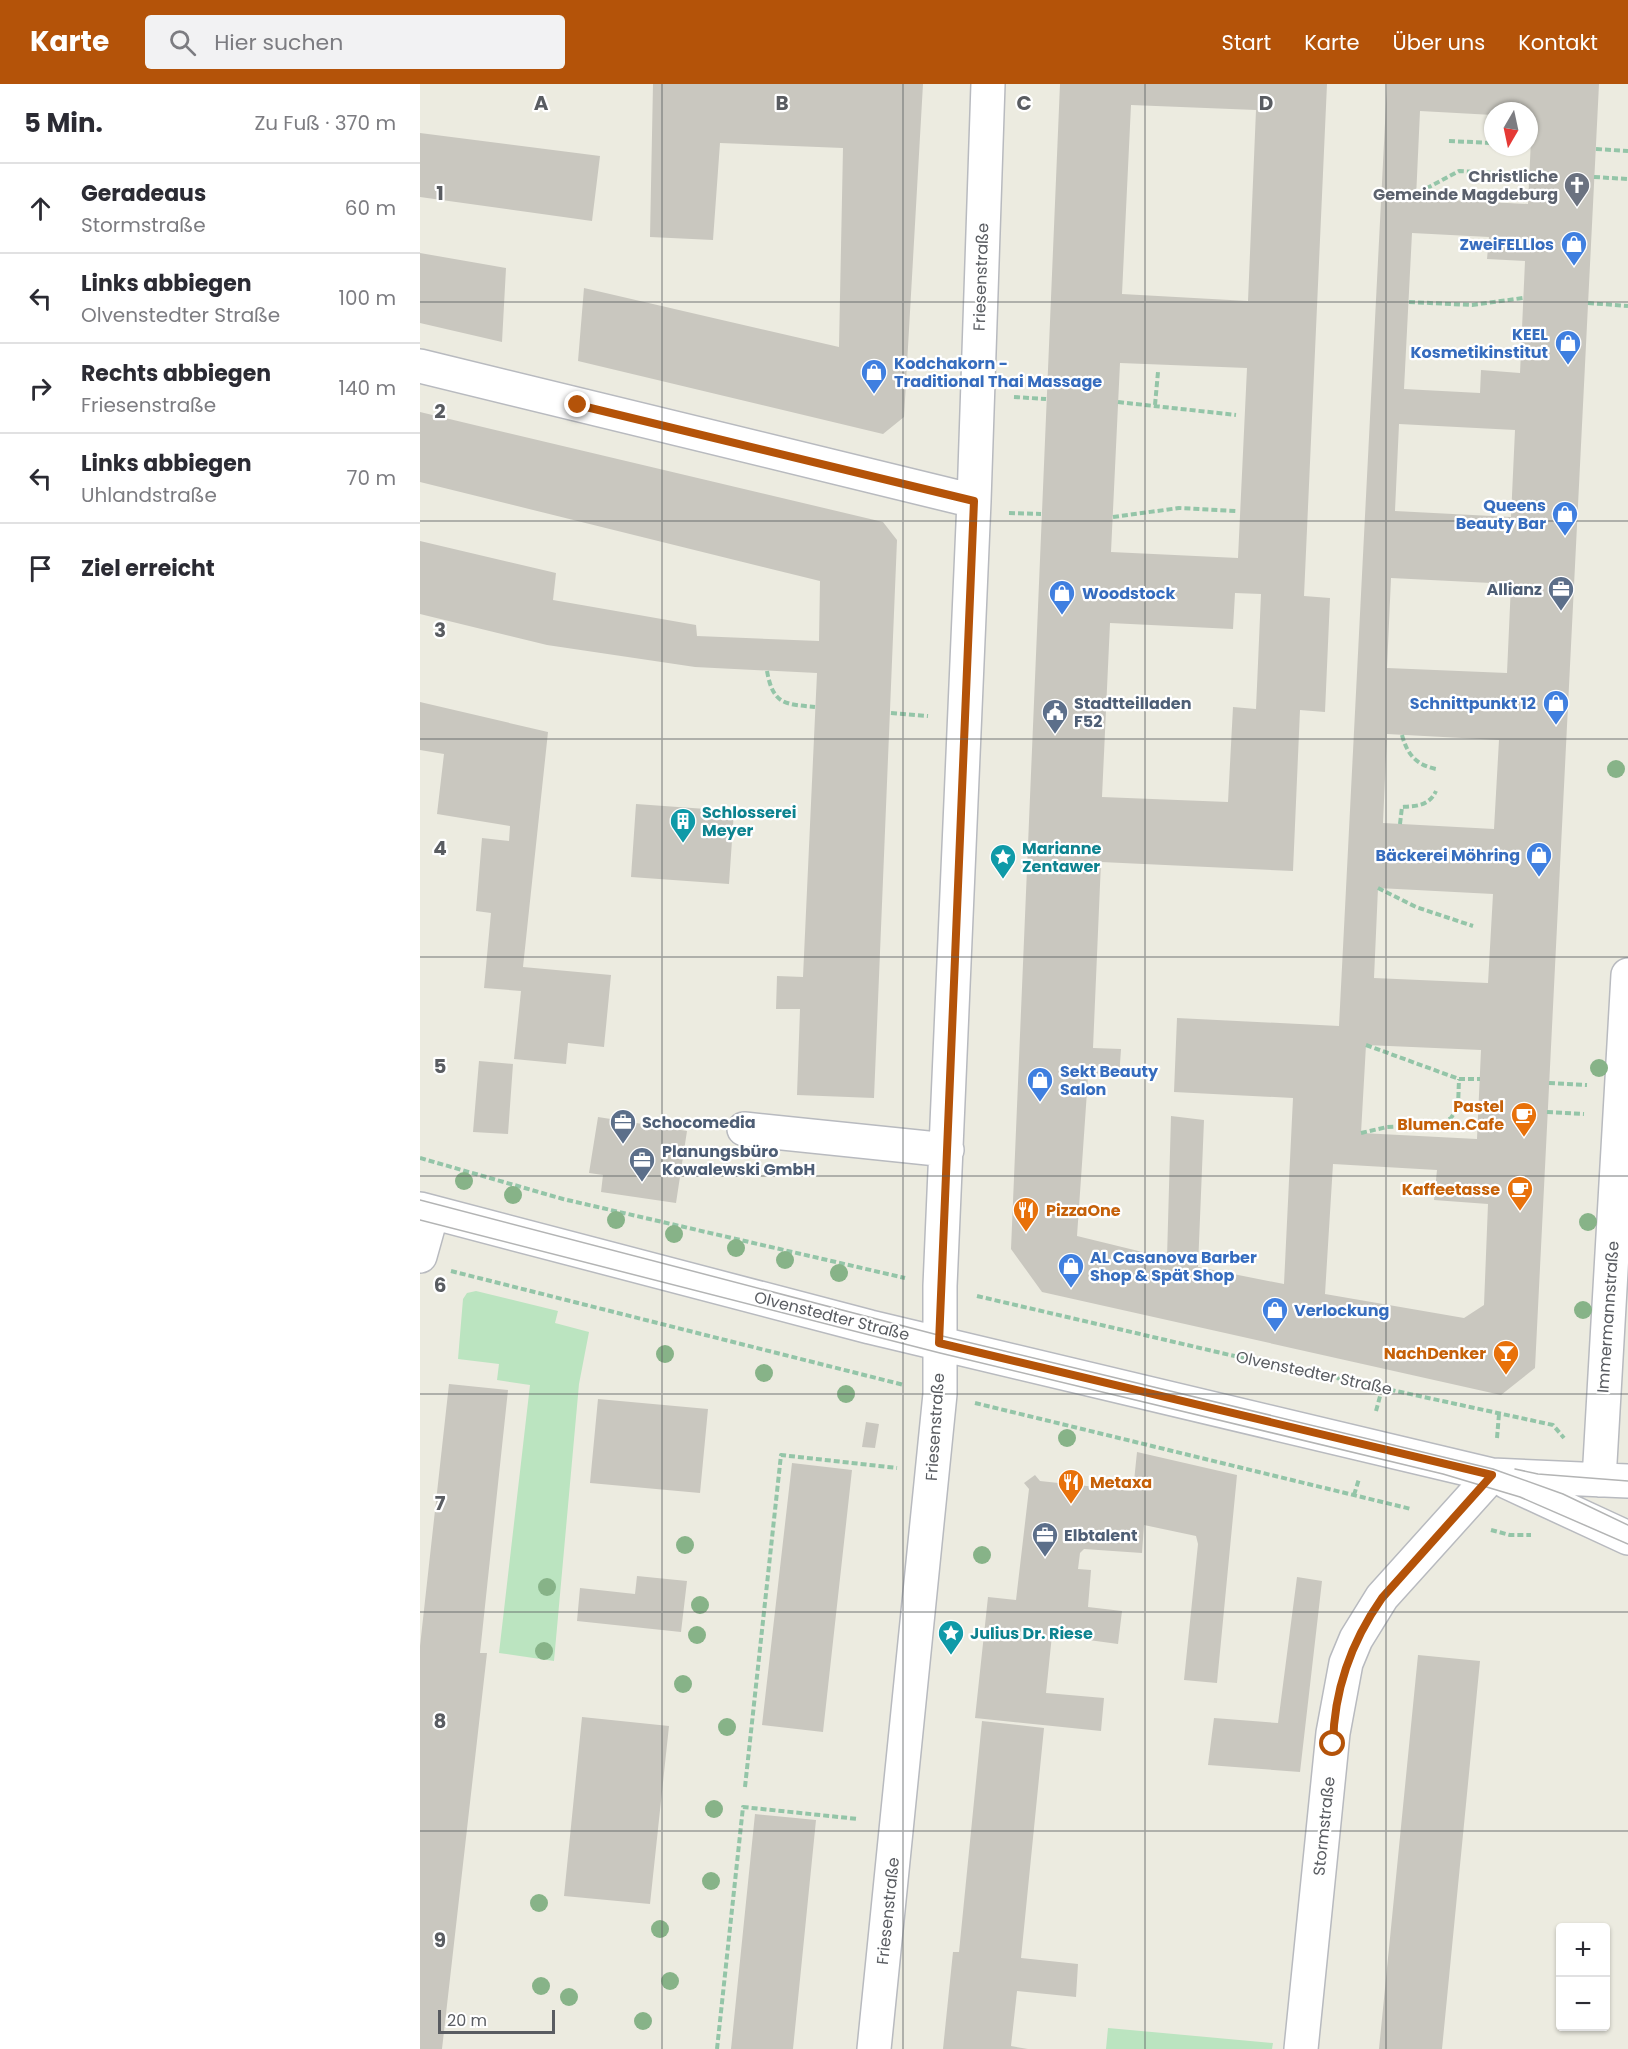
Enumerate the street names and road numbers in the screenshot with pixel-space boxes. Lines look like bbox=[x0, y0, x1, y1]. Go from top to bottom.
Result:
street label: Friesenstraße bbox=[968, 222, 994, 331]
street label: Immermannstraße bbox=[1591, 1240, 1625, 1394]
street label: Olvenstedter Straße bbox=[752, 1286, 912, 1346]
street label: Olvenstedter Straße bbox=[1234, 1345, 1394, 1401]
street label: Friesenstraße bbox=[920, 1372, 950, 1482]
street label: Stormstraße bbox=[1307, 1775, 1341, 1877]
street label: Friesenstraße bbox=[871, 1856, 905, 1966]

